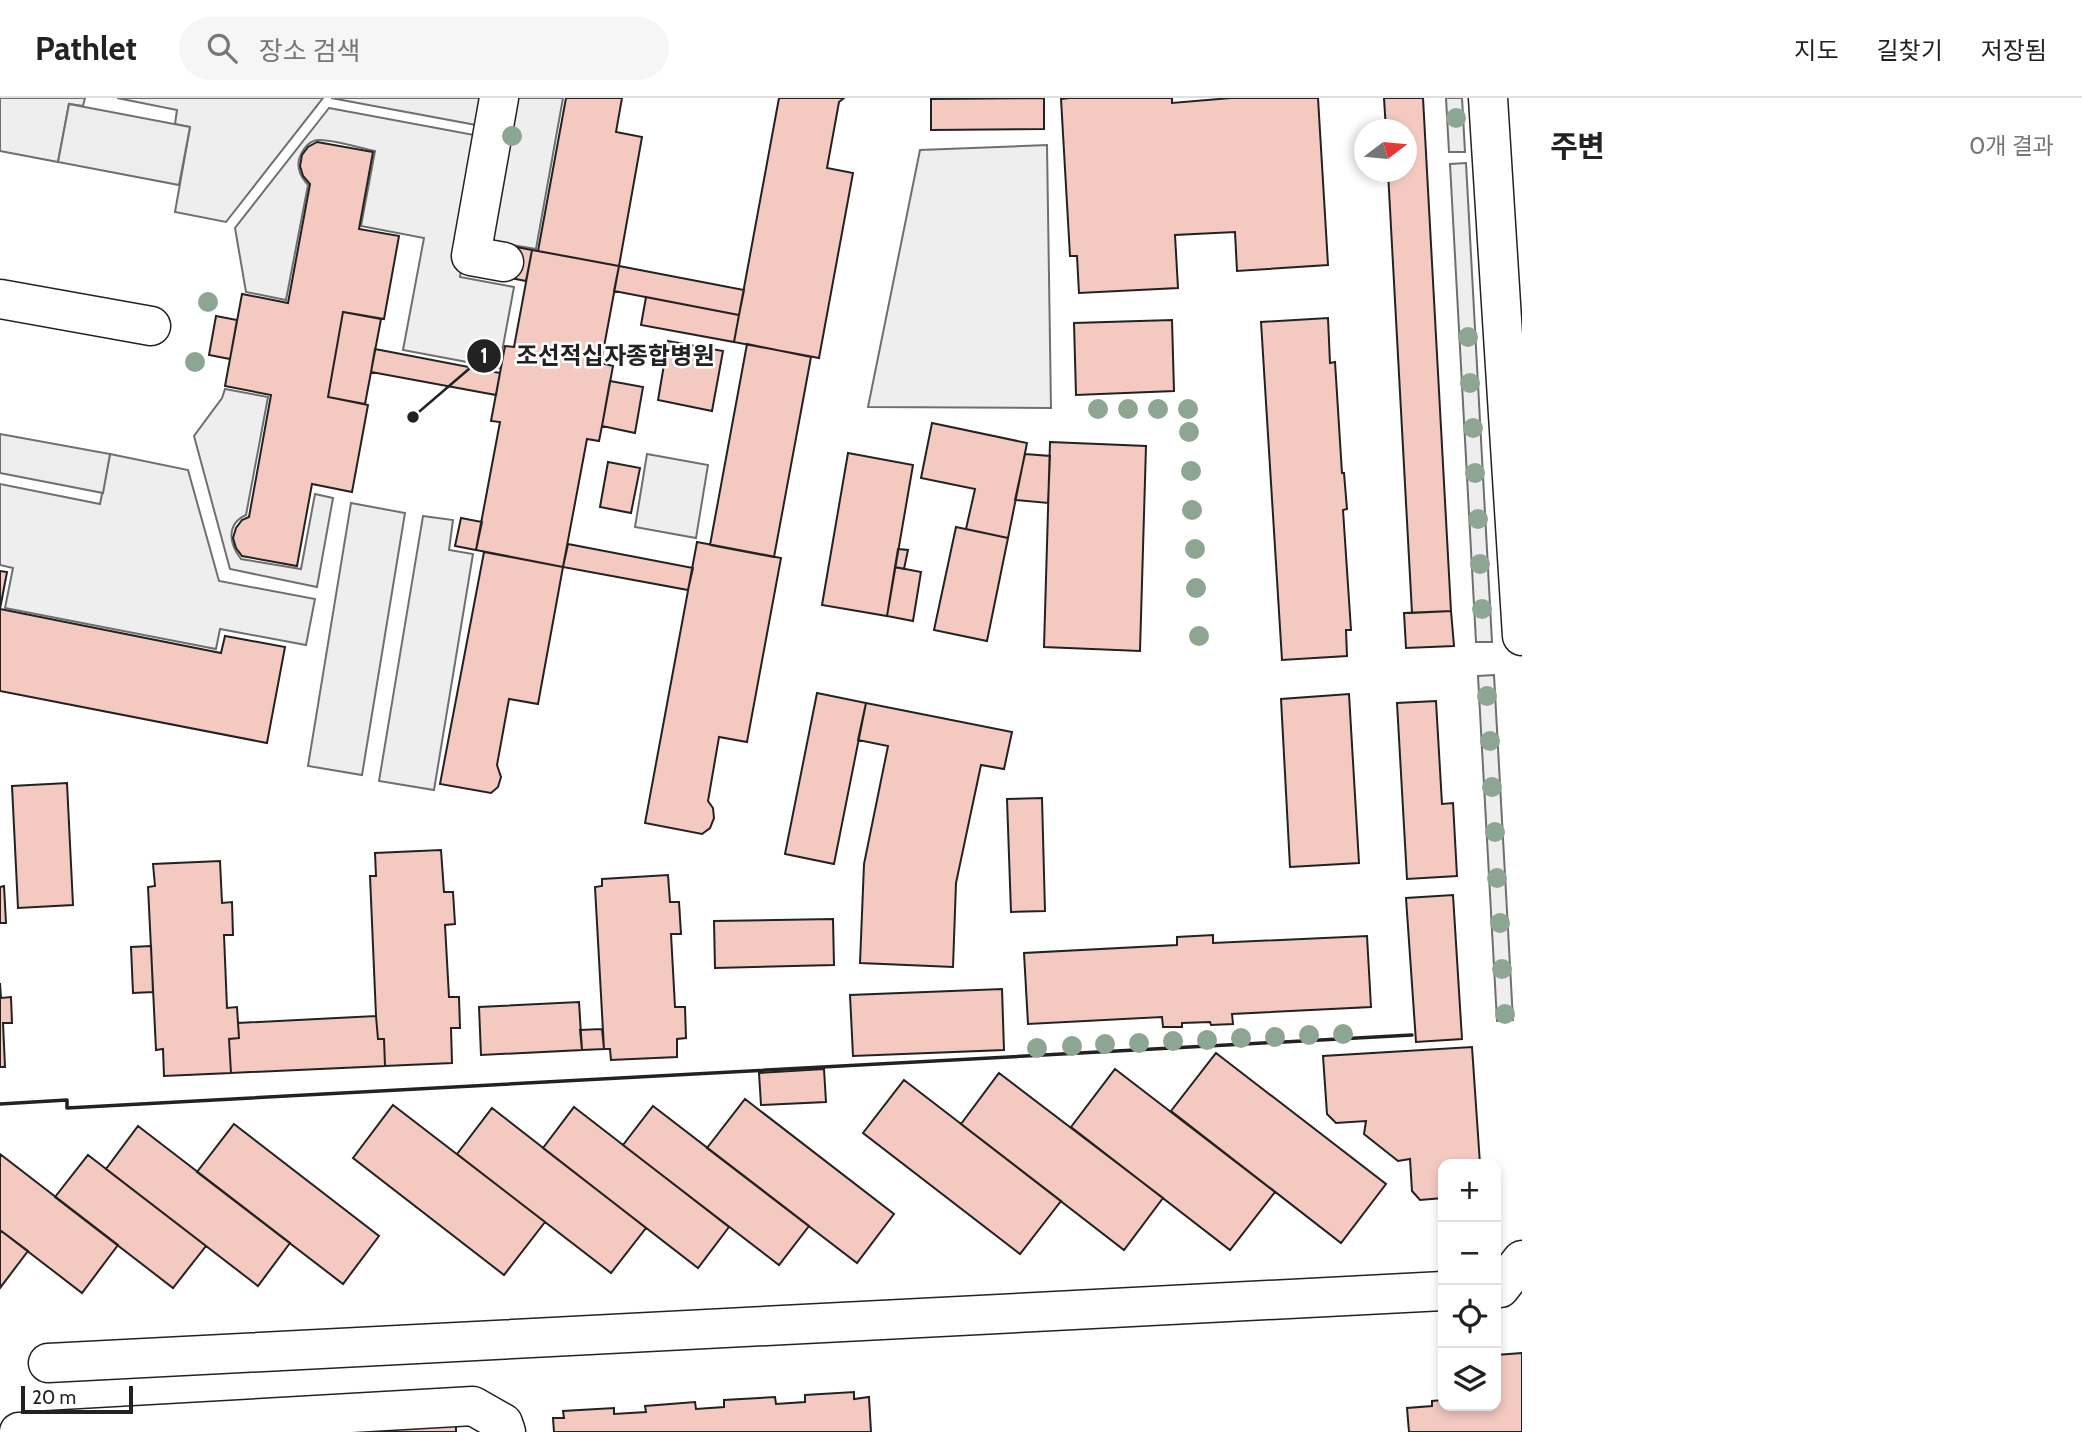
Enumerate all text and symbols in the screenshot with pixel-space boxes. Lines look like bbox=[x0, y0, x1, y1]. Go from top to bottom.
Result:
search box bbox=[179, 17, 669, 80]
text: Pathlet bbox=[35, 28, 137, 68]
icon: search bbox=[203, 29, 241, 67]
text: 장소 검색 bbox=[259, 35, 360, 67]
text: 지도 bbox=[1794, 36, 1839, 65]
text: 길찾기 bbox=[1877, 36, 1943, 65]
text: 저장됨 bbox=[1981, 36, 2047, 65]
north arrow bbox=[1354, 119, 1417, 182]
text: 주변 bbox=[1550, 128, 1605, 165]
text: 0개 결과 bbox=[1969, 132, 2054, 160]
callout: 조선적십자종합병원 bbox=[466, 333, 728, 378]
text: 조선적십자종합병원 bbox=[516, 341, 714, 370]
text: 1 bbox=[480, 343, 488, 368]
map controls bbox=[1438, 1159, 1501, 1411]
button: + bbox=[1438, 1159, 1501, 1222]
button: − bbox=[1438, 1222, 1501, 1285]
button: locate bbox=[1438, 1285, 1501, 1348]
button: layers bbox=[1438, 1348, 1501, 1411]
scale bar bbox=[21, 1383, 133, 1415]
text: 20 m bbox=[32, 1386, 76, 1409]

